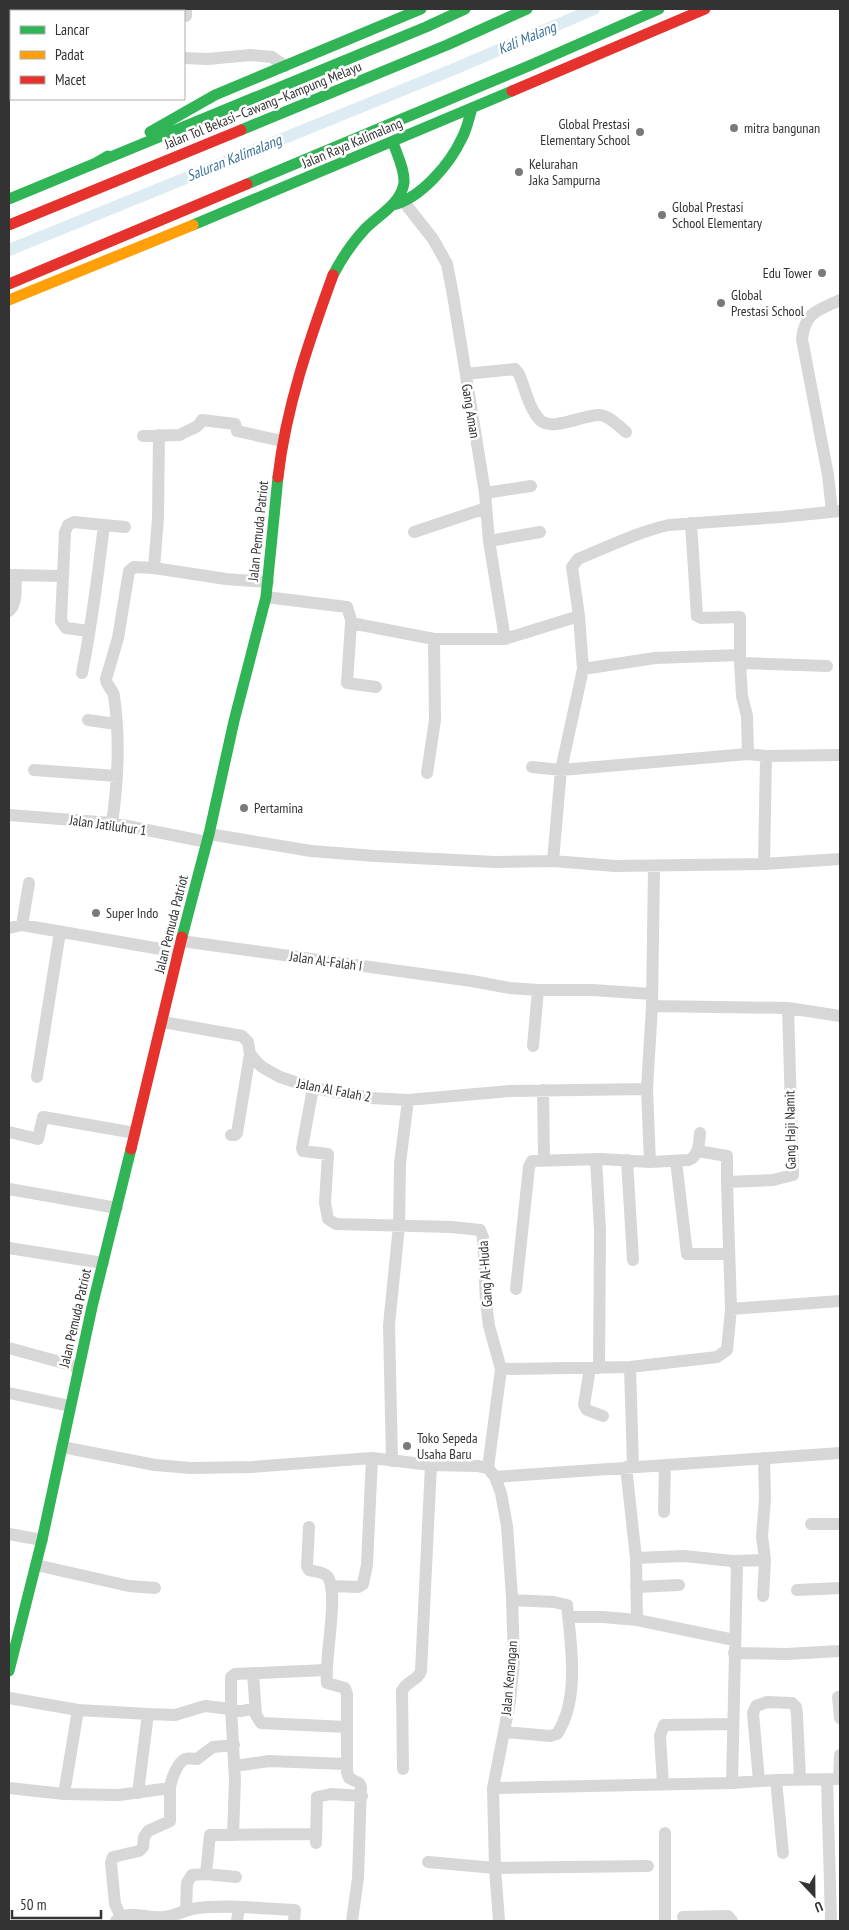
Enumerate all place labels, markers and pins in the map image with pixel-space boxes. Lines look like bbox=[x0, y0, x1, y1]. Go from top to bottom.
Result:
place label: Global Prestasi Elementary School bbox=[540, 115, 631, 149]
place label: mitra bangunan bbox=[744, 119, 820, 137]
marker: mitra bangunan bbox=[728, 122, 740, 134]
marker: Global Prestasi Elementary School bbox=[634, 126, 646, 138]
place label: Kelurahan Jaka Sampurna bbox=[528, 155, 600, 189]
marker: Kelurahan Jaka Sampurna bbox=[513, 166, 525, 178]
place label: Global Prestasi School Elementary bbox=[672, 198, 763, 232]
marker: Global Prestasi School Elementary bbox=[656, 209, 668, 221]
place label: Edu Tower bbox=[763, 264, 812, 282]
marker: Edu Tower bbox=[816, 267, 828, 279]
place label: Global Prestasi School bbox=[731, 286, 805, 320]
marker: Global Prestasi School bbox=[715, 297, 727, 309]
place label: Pertamina bbox=[254, 799, 303, 817]
marker: Pertamina bbox=[238, 802, 250, 814]
place label: Super Indo bbox=[106, 904, 158, 922]
marker: Super Indo bbox=[90, 907, 102, 919]
place label: Toko Sepeda Usaha Baru bbox=[417, 1429, 477, 1463]
marker: Toko Sepeda Usaha Baru bbox=[401, 1440, 413, 1452]

